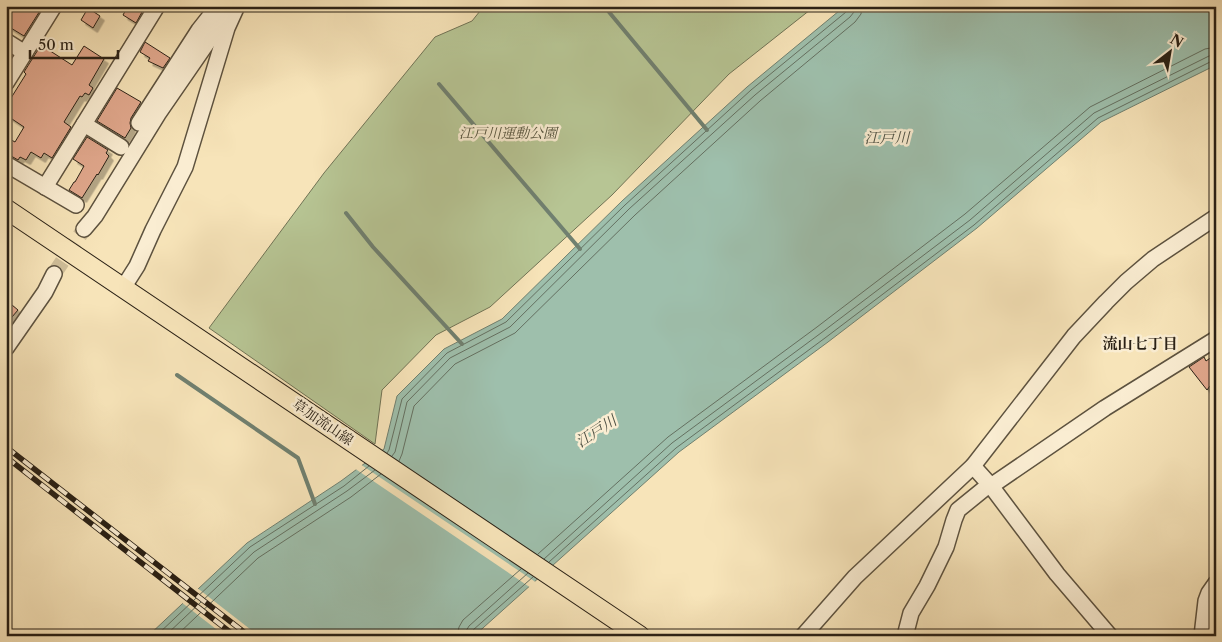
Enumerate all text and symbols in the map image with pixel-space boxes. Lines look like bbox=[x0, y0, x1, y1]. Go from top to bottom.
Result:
scale bar bbox=[30, 28, 118, 60]
north arrow bbox=[1144, 28, 1194, 78]
text: N bbox=[1167, 30, 1187, 52]
text: 50 m bbox=[38, 35, 74, 54]
park label: 江戸川運動公園 bbox=[459, 124, 559, 142]
water label: 江戸川 bbox=[864, 128, 911, 147]
district label: 流山七丁目 bbox=[1102, 334, 1178, 353]
street label: 草加流山線 bbox=[289, 395, 357, 449]
water label: 江戸川 bbox=[572, 410, 622, 451]

